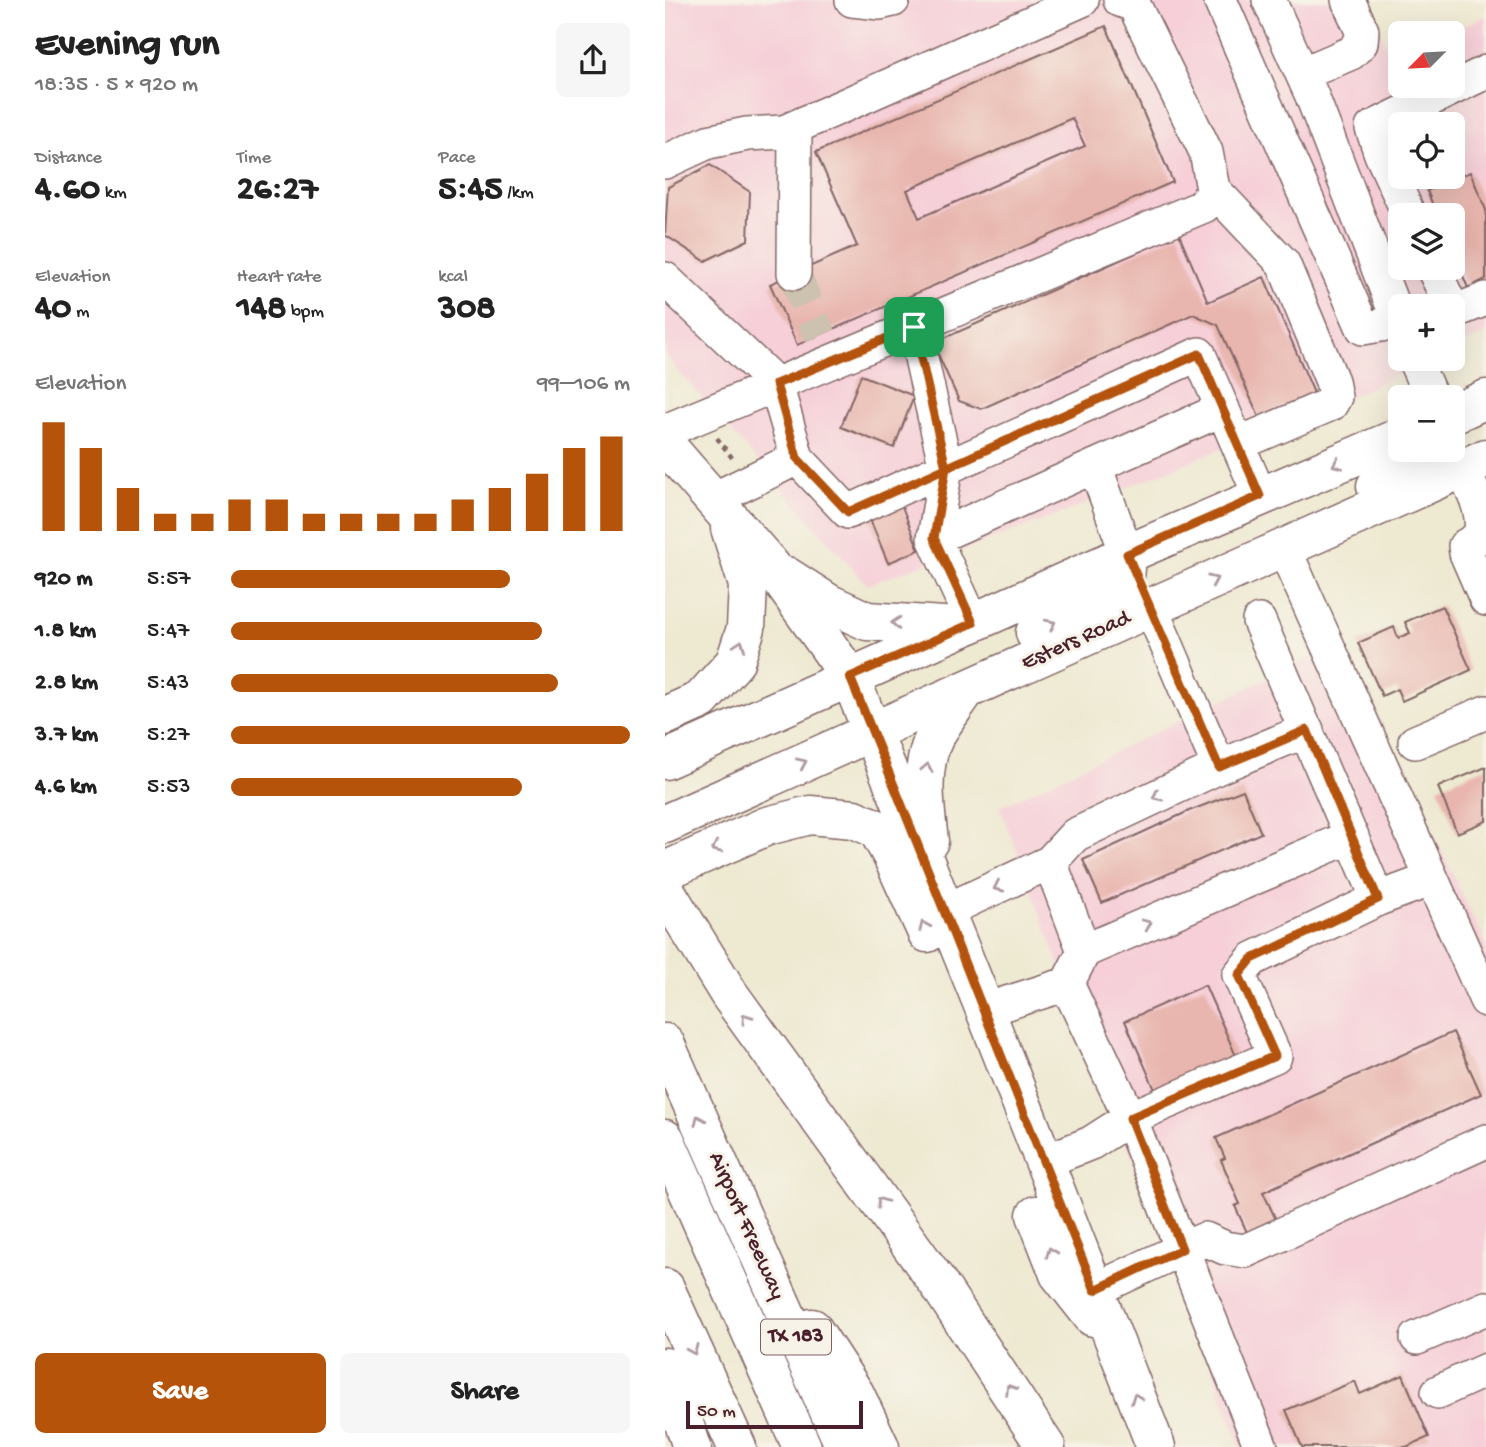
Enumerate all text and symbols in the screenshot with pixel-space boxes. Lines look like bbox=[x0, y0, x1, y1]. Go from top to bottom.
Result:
north arrow bbox=[1388, 21, 1465, 98]
map controls bbox=[1388, 21, 1465, 462]
button: share bbox=[556, 23, 630, 97]
text: Evening run bbox=[35, 24, 219, 68]
text: 18:35 · 5 × 920 m bbox=[35, 72, 198, 99]
button: locate bbox=[1388, 112, 1465, 189]
text: Distance bbox=[35, 147, 102, 170]
text: Time bbox=[237, 147, 271, 170]
text: Pace bbox=[438, 147, 476, 170]
text: 4.60 bbox=[35, 170, 100, 211]
text: 26:27 bbox=[237, 170, 318, 211]
text: 5:45 bbox=[438, 170, 503, 211]
text: km bbox=[100, 182, 127, 205]
text: /km bbox=[503, 182, 534, 205]
button: layers bbox=[1388, 203, 1465, 280]
text: Elevation bbox=[35, 266, 111, 289]
text: Heart rate bbox=[237, 266, 322, 289]
text: kcal bbox=[438, 266, 468, 289]
text: 40 bbox=[35, 289, 71, 330]
text: 148 bbox=[237, 289, 287, 330]
text: 308 bbox=[438, 289, 496, 330]
button: + bbox=[1388, 294, 1465, 371]
pin bbox=[884, 297, 944, 357]
text: m bbox=[71, 301, 89, 324]
text: bpm bbox=[287, 301, 324, 324]
icon: arrive bbox=[895, 308, 933, 346]
text: Elevation bbox=[35, 371, 126, 398]
text: 99–106 m bbox=[537, 371, 630, 398]
button: − bbox=[1388, 385, 1465, 462]
one-way arrow bbox=[1332, 455, 1344, 469]
text: 920 m bbox=[35, 566, 93, 593]
text: 5:57 bbox=[147, 566, 190, 593]
one-way arrow bbox=[1206, 574, 1218, 588]
street label: Esters Road bbox=[1017, 604, 1136, 677]
one-way arrow bbox=[890, 616, 901, 631]
text: 1.8 km bbox=[35, 618, 96, 645]
text: 5:47 bbox=[147, 618, 189, 645]
one-way arrow bbox=[1044, 619, 1056, 633]
one-way arrow bbox=[732, 640, 746, 652]
text: 2.8 km bbox=[35, 670, 98, 697]
text: 5:43 bbox=[147, 670, 189, 697]
text: 3.7 km bbox=[35, 722, 98, 749]
text: 5:27 bbox=[147, 722, 190, 749]
one-way arrow bbox=[795, 757, 807, 771]
one-way arrow bbox=[919, 762, 934, 774]
text: 4.6 km bbox=[35, 774, 97, 801]
text: 5:53 bbox=[147, 774, 190, 801]
one-way arrow bbox=[1152, 788, 1165, 802]
one-way arrow bbox=[711, 840, 723, 854]
one-way arrow bbox=[992, 878, 1005, 892]
one-way arrow bbox=[1140, 918, 1153, 932]
one-way arrow bbox=[918, 921, 932, 933]
one-way arrow bbox=[742, 1013, 755, 1026]
one-way arrow bbox=[693, 1114, 707, 1127]
street label: Airport Freeway bbox=[701, 1148, 791, 1304]
one-way arrow bbox=[877, 1197, 889, 1210]
one-way arrow bbox=[1045, 1247, 1059, 1259]
road number: TX 183 bbox=[761, 1320, 831, 1354]
one-way arrow bbox=[685, 1343, 699, 1355]
button: Save bbox=[35, 1353, 326, 1433]
button: Share bbox=[340, 1353, 630, 1433]
one-way arrow bbox=[1005, 1384, 1018, 1397]
one-way arrow bbox=[1131, 1392, 1145, 1404]
scale bar bbox=[686, 1398, 863, 1430]
text: 50 m bbox=[697, 1401, 736, 1424]

